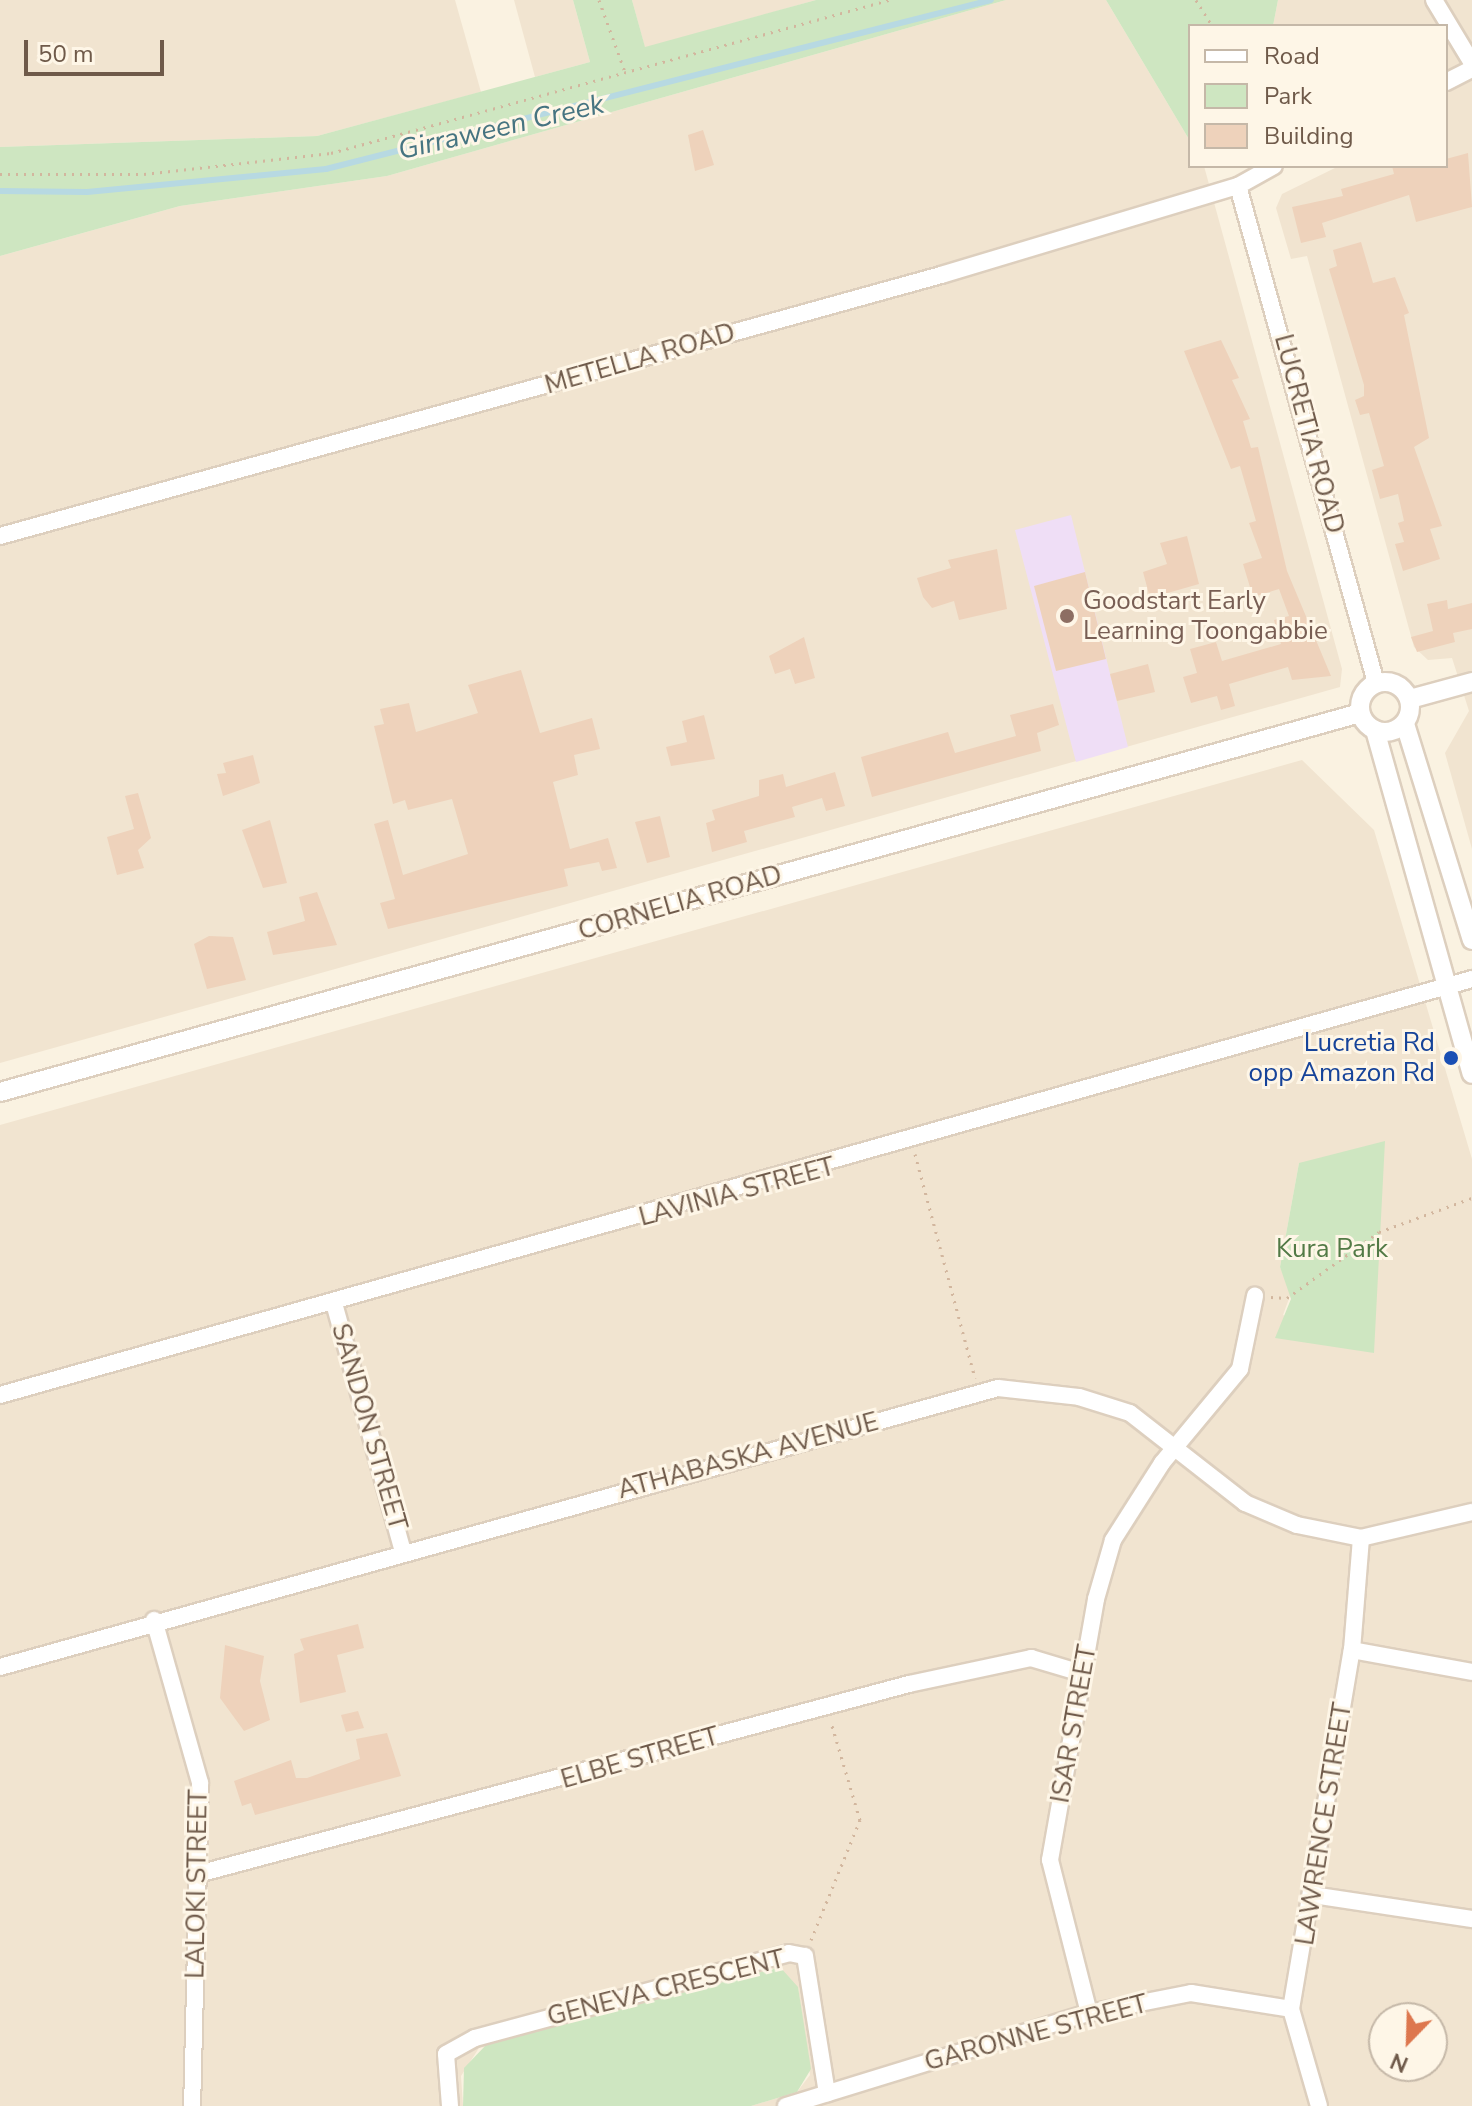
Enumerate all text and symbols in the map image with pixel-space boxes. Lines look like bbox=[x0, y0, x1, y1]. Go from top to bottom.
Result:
scale bar bbox=[28, 24, 168, 74]
legend bbox=[1188, 24, 1448, 168]
text: 50 m bbox=[38, 38, 94, 70]
text: Road bbox=[1264, 40, 1320, 72]
text: Park bbox=[1264, 80, 1312, 112]
water label: Girraween Creek bbox=[395, 87, 607, 167]
text: Building bbox=[1264, 120, 1354, 152]
street label: METELLA ROAD bbox=[541, 317, 739, 401]
street label: LUCRETIA ROAD bbox=[1267, 331, 1351, 537]
place label: Goodstart Early Learning Toongabbie bbox=[1083, 585, 1328, 646]
marker: Goodstart Early Learning Toongabbie bbox=[1058, 607, 1076, 625]
street label: CORNELIA ROAD bbox=[575, 859, 785, 947]
place label: Lucretia Rd opp Amazon Rd bbox=[1249, 1027, 1435, 1088]
marker: Lucretia Rd opp Amazon Rd bbox=[1442, 1049, 1460, 1067]
street label: LAVINIA STREET bbox=[636, 1151, 838, 1233]
park label: Kura Park bbox=[1276, 1233, 1388, 1265]
street label: SANDON STREET bbox=[325, 1320, 413, 1534]
street label: ATHABASKA AVENUE bbox=[614, 1406, 882, 1506]
street label: ISAR STREET bbox=[1045, 1643, 1103, 1805]
street label: LAWRENCE STREET bbox=[1289, 1700, 1359, 1948]
street label: ELBE STREET bbox=[557, 1721, 723, 1795]
street label: LALOKI STREET bbox=[180, 1789, 214, 1979]
street label: GENEVA CRESCENT bbox=[544, 1943, 788, 2033]
street label: GARONNE STREET bbox=[921, 1988, 1151, 2078]
north arrow bbox=[1368, 2002, 1448, 2082]
text: N bbox=[1386, 2045, 1413, 2079]

